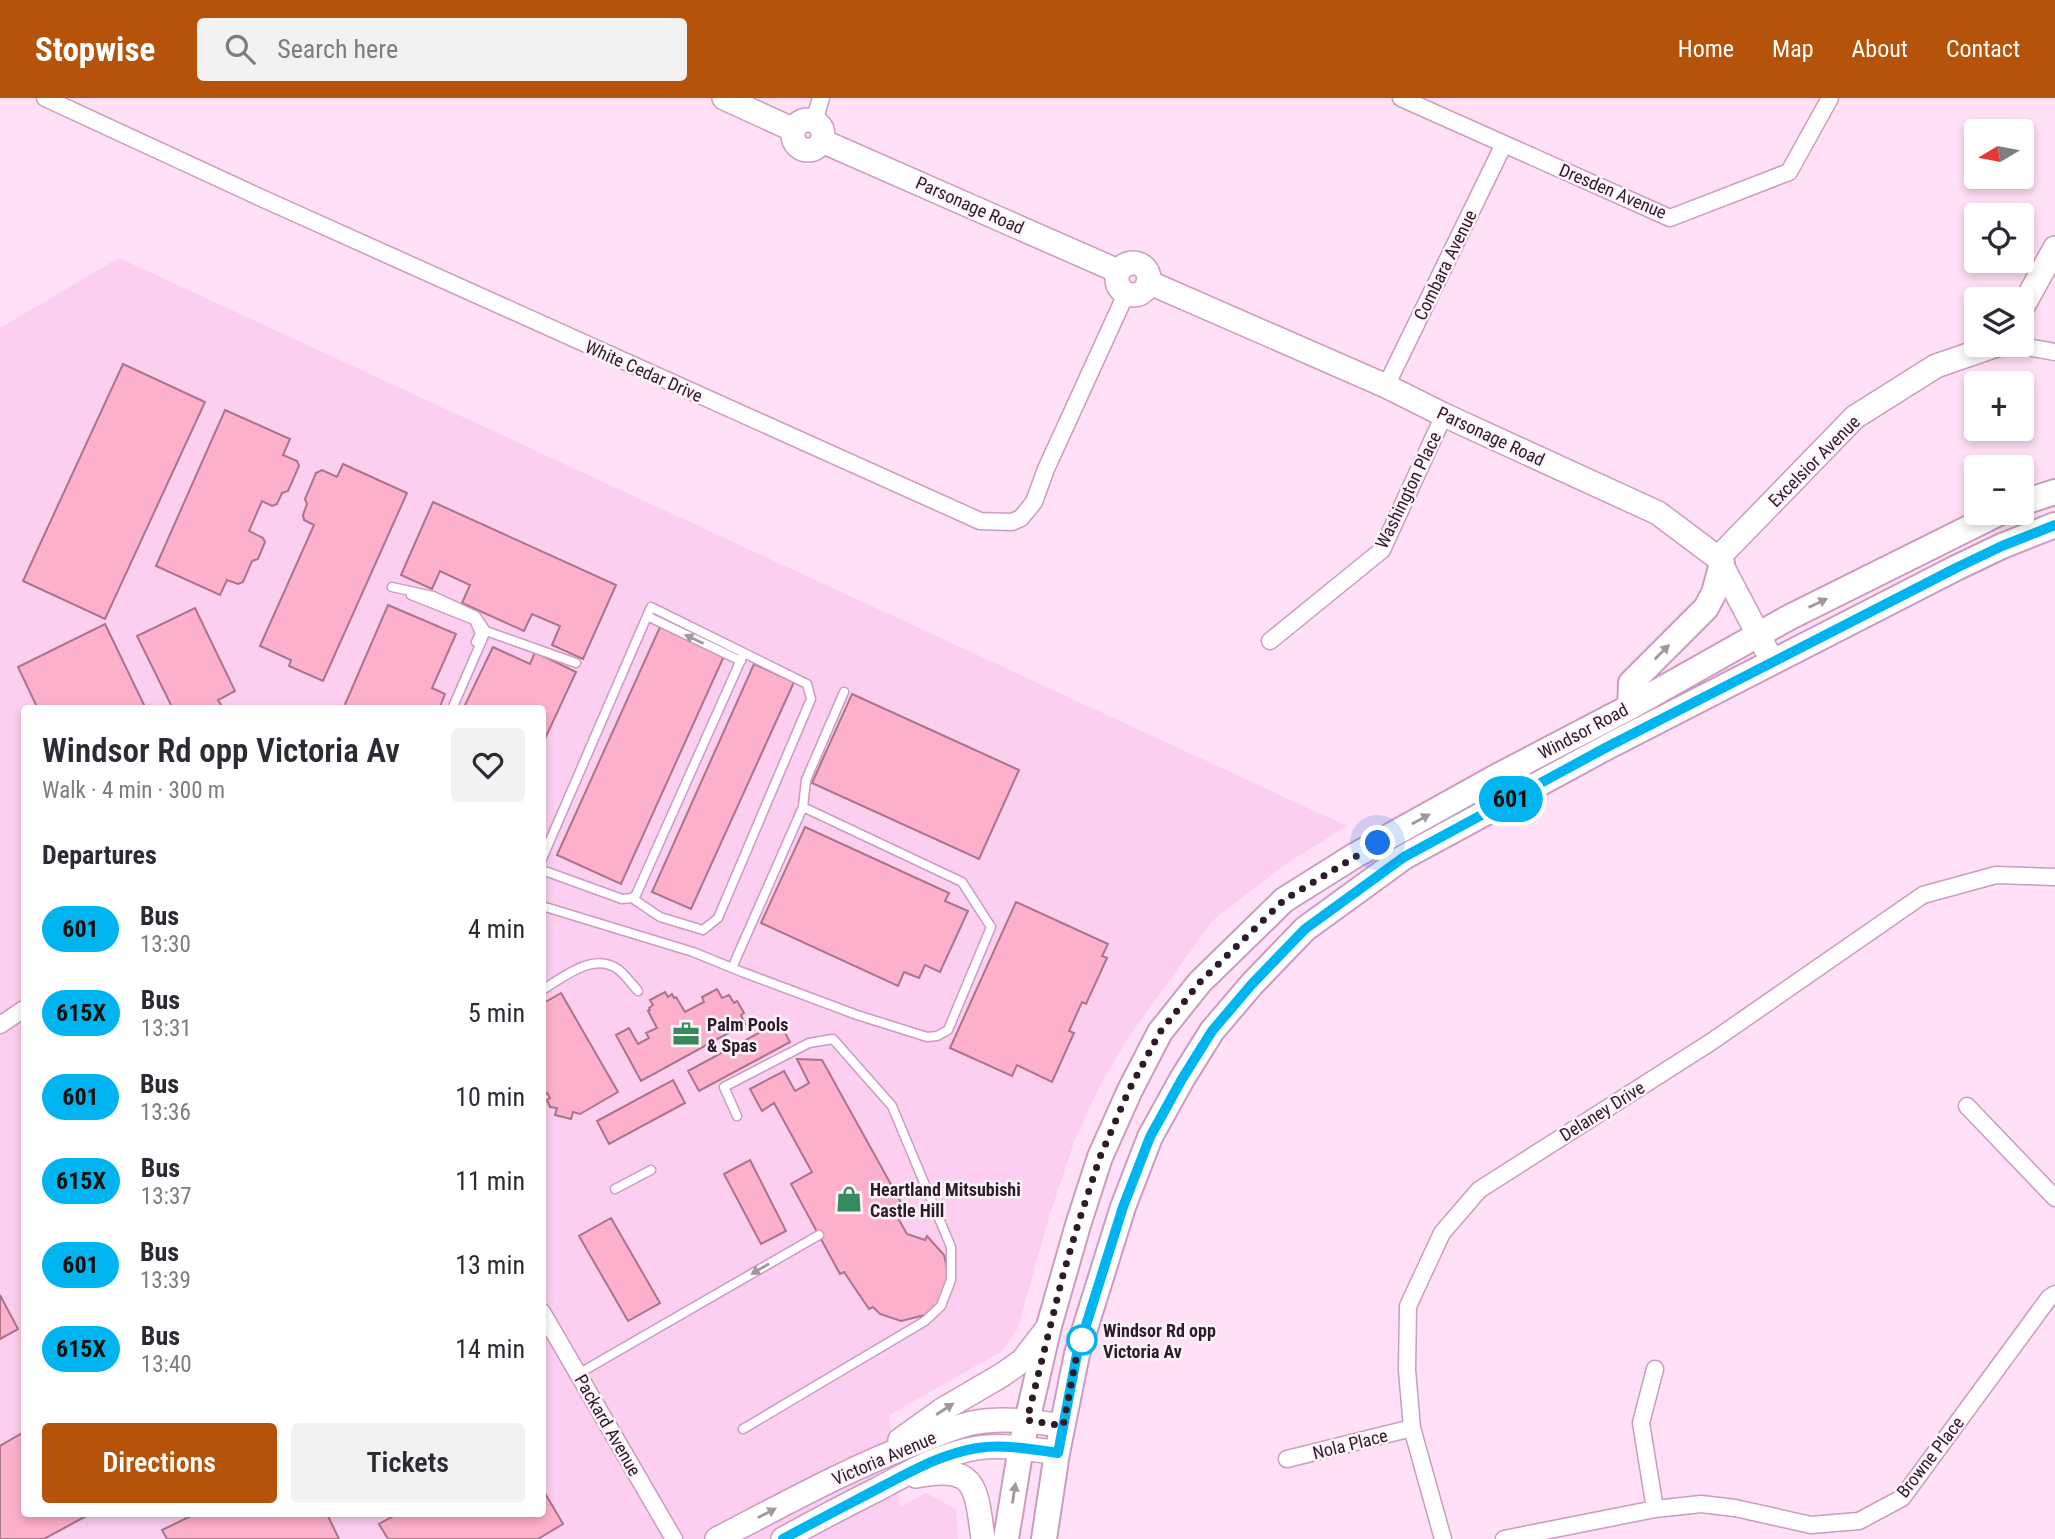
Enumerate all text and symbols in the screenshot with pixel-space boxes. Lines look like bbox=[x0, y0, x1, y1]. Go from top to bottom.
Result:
search box bbox=[197, 18, 687, 81]
text: Stopwise bbox=[35, 30, 155, 69]
icon: search bbox=[221, 30, 259, 68]
text: Search here bbox=[277, 34, 398, 64]
text: Home bbox=[1678, 35, 1734, 63]
text: Map bbox=[1772, 35, 1814, 63]
text: About bbox=[1852, 35, 1908, 63]
text: Contact bbox=[1946, 35, 2020, 63]
north arrow bbox=[1964, 119, 2034, 189]
map controls bbox=[1964, 119, 2034, 525]
street label: Dresden Avenue bbox=[1556, 159, 1670, 223]
street label: Parsonage Road bbox=[913, 172, 1027, 238]
button: locate bbox=[1964, 203, 2034, 273]
street label: Combara Avenue bbox=[1409, 206, 1481, 324]
button: layers bbox=[1964, 287, 2034, 357]
street label: White Cedar Drive bbox=[582, 336, 706, 406]
button: + bbox=[1964, 371, 2034, 441]
street label: Parsonage Road bbox=[1434, 402, 1548, 470]
street label: Excelsior Avenue bbox=[1764, 411, 1864, 511]
street label: Washington Place bbox=[1371, 428, 1445, 552]
button: − bbox=[1964, 455, 2034, 525]
one-way arrow bbox=[1808, 598, 1828, 609]
one-way arrow bbox=[684, 633, 704, 644]
one-way arrow bbox=[1654, 643, 1671, 660]
street label: Windsor Road bbox=[1535, 699, 1631, 763]
button: heart bbox=[451, 728, 525, 802]
text: Windsor Rd opp Victoria Av bbox=[42, 731, 400, 770]
line badge: 601 bbox=[1471, 776, 1551, 822]
text: Walk · 4 min · 300 m bbox=[42, 777, 225, 804]
text: 601 bbox=[1493, 785, 1529, 813]
one-way arrow bbox=[1411, 813, 1431, 825]
your location bbox=[1360, 825, 1395, 860]
text: Departures bbox=[42, 840, 157, 870]
text: Bus bbox=[140, 901, 179, 931]
text: 4 min bbox=[468, 914, 525, 944]
text: 601 bbox=[62, 915, 99, 943]
text: 13:30 bbox=[140, 931, 191, 958]
text: Bus bbox=[141, 985, 180, 1015]
text: 5 min bbox=[468, 998, 525, 1028]
text: 615X bbox=[56, 999, 106, 1027]
place label: Palm Pools & Spas bbox=[707, 1014, 788, 1056]
text: 13:31 bbox=[141, 1015, 192, 1042]
office icon: Palm Pools & Spas bbox=[671, 1019, 701, 1049]
text: Bus bbox=[140, 1069, 179, 1099]
street label: Delaney Drive bbox=[1556, 1077, 1648, 1145]
text: 10 min bbox=[455, 1082, 525, 1112]
text: 601 bbox=[62, 1083, 99, 1111]
text: 13:36 bbox=[140, 1099, 191, 1126]
text: Bus bbox=[141, 1153, 180, 1183]
text: 11 min bbox=[455, 1166, 525, 1196]
text: 615X bbox=[56, 1167, 106, 1195]
place label: Heartland Mitsubishi Castle Hill bbox=[870, 1179, 1021, 1221]
text: 13:37 bbox=[141, 1183, 192, 1210]
shop icon: Heartland Mitsubishi Castle Hill bbox=[834, 1184, 864, 1214]
text: Bus bbox=[140, 1237, 179, 1267]
text: 13 min bbox=[455, 1250, 525, 1280]
text: 601 bbox=[62, 1251, 99, 1279]
one-way arrow bbox=[750, 1263, 769, 1275]
text: 13:39 bbox=[140, 1267, 191, 1294]
place label: Windsor Rd opp Victoria Av bbox=[1103, 1320, 1216, 1362]
text: Bus bbox=[141, 1321, 180, 1351]
marker: Windsor Rd opp Victoria Av bbox=[1067, 1325, 1097, 1355]
text: 14 min bbox=[455, 1334, 525, 1364]
text: 615X bbox=[56, 1335, 106, 1363]
text: 13:40 bbox=[141, 1351, 192, 1378]
street label: Packard Avenue bbox=[570, 1370, 646, 1480]
one-way arrow bbox=[935, 1402, 955, 1415]
street label: Browne Place bbox=[1892, 1412, 1968, 1502]
button: Directions bbox=[42, 1423, 277, 1503]
button: Tickets bbox=[291, 1423, 525, 1503]
street label: Nola Place bbox=[1310, 1425, 1390, 1463]
street label: Victoria Avenue bbox=[829, 1427, 939, 1489]
one-way arrow bbox=[1008, 1482, 1019, 1504]
one-way arrow bbox=[757, 1508, 777, 1519]

